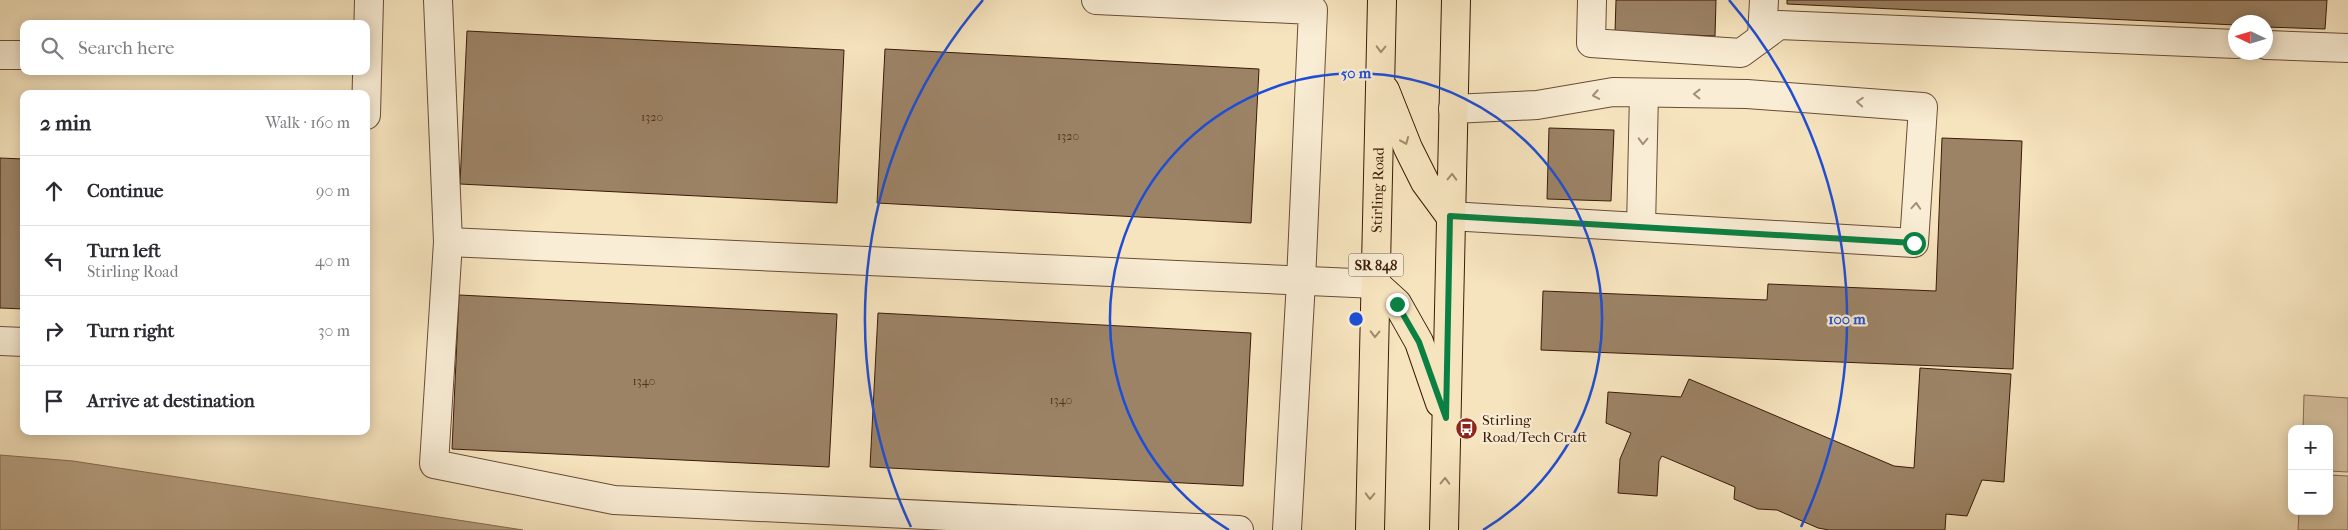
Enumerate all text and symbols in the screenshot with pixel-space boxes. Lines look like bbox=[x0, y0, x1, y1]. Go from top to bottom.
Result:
north arrow bbox=[2228, 15, 2273, 60]
search box bbox=[20, 20, 370, 75]
icon: search bbox=[38, 34, 66, 62]
text: Search here bbox=[78, 37, 174, 59]
one-way arrow bbox=[1376, 45, 1386, 53]
text: 50 m bbox=[1341, 64, 1372, 82]
one-way arrow bbox=[1693, 88, 1701, 99]
one-way arrow bbox=[1592, 90, 1600, 100]
one-way arrow bbox=[1855, 97, 1863, 108]
house number: 1320 bbox=[641, 110, 663, 124]
text: 2 min bbox=[40, 111, 91, 135]
text: Walk · 160 m bbox=[265, 113, 350, 132]
house number: 1320 bbox=[1057, 129, 1079, 143]
one-way arrow bbox=[1399, 136, 1410, 145]
one-way arrow bbox=[1638, 138, 1648, 146]
street label: Stirling Road bbox=[1368, 146, 1388, 233]
one-way arrow bbox=[1446, 173, 1457, 181]
icon: ahead bbox=[40, 177, 68, 205]
text: Continue bbox=[87, 180, 163, 202]
text: 90 m bbox=[316, 181, 350, 200]
one-way arrow bbox=[1911, 201, 1922, 209]
route start bbox=[1903, 232, 1926, 255]
text: Turn left bbox=[87, 240, 161, 262]
icon: left bbox=[40, 247, 68, 275]
text: 40 m bbox=[315, 251, 350, 270]
road number: SR 848 bbox=[1348, 254, 1404, 276]
text: Stirling Road bbox=[87, 262, 178, 281]
route end bbox=[1386, 293, 1409, 316]
centre of rings bbox=[1347, 310, 1365, 328]
text: 100 m bbox=[1828, 310, 1866, 328]
icon: right bbox=[40, 317, 68, 345]
text: Turn right bbox=[87, 320, 174, 342]
text: 30 m bbox=[318, 321, 350, 340]
one-way arrow bbox=[1369, 330, 1380, 338]
house number: 1340 bbox=[633, 374, 655, 388]
icon: arrive bbox=[40, 387, 68, 415]
text: Arrive at destination bbox=[87, 390, 255, 412]
house number: 1340 bbox=[1050, 393, 1072, 407]
place label: Stirling Road/Tech Craft bbox=[1482, 411, 1588, 446]
bus stop icon: Stirling Road/Tech Craft bbox=[1454, 417, 1478, 441]
map controls bbox=[2288, 425, 2333, 515]
button: + bbox=[2288, 425, 2333, 470]
button: − bbox=[2288, 470, 2333, 515]
one-way arrow bbox=[1439, 477, 1450, 485]
one-way arrow bbox=[1365, 492, 1376, 500]

